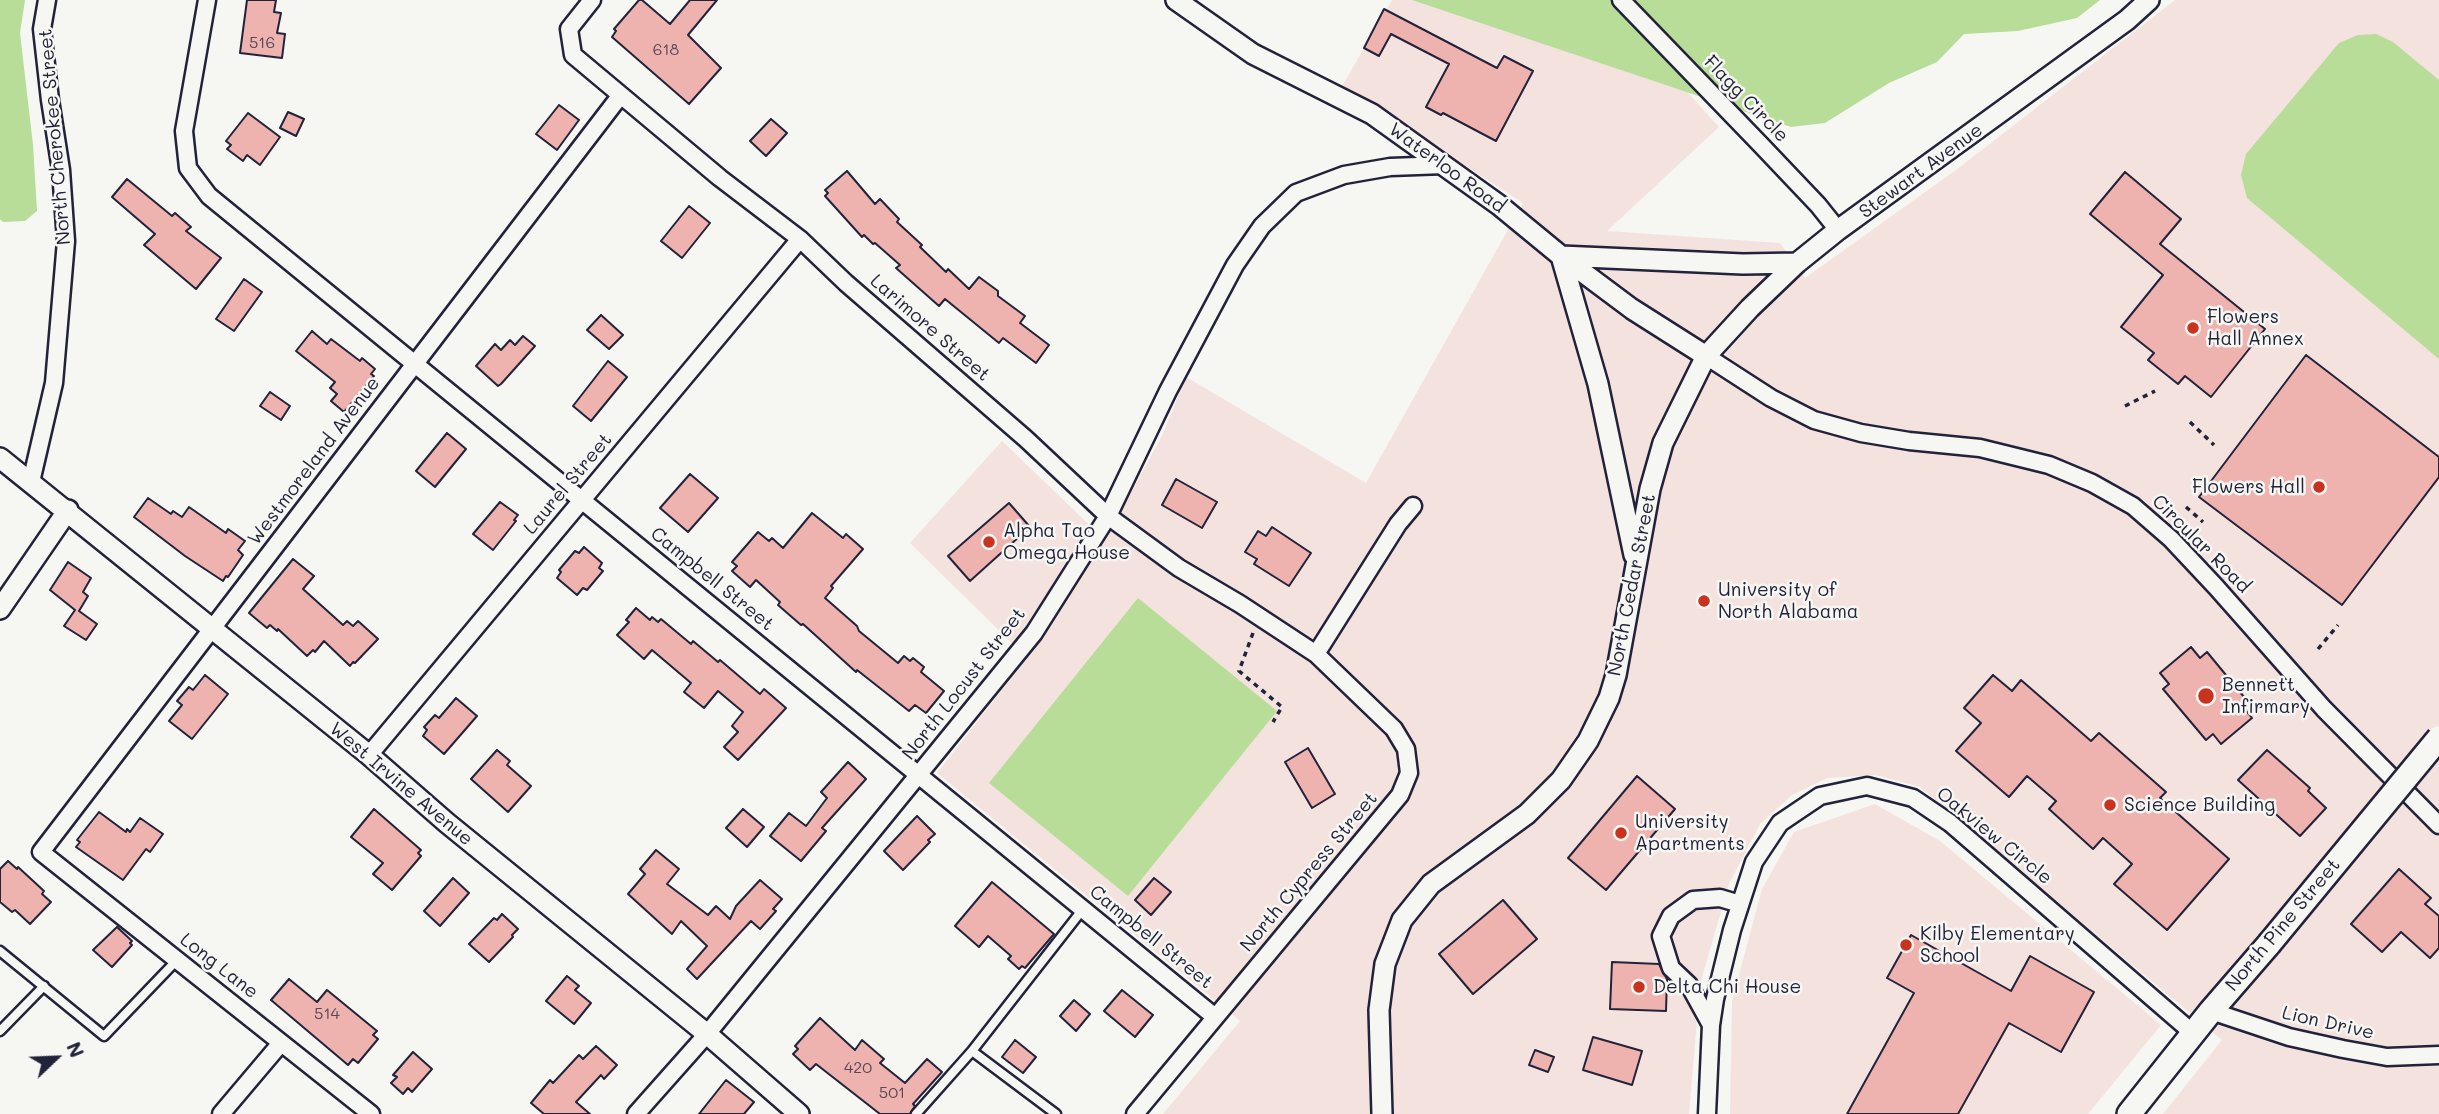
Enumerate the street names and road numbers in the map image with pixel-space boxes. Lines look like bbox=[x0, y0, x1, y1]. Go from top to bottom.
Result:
street label: North Cherokee Street bbox=[34, 28, 76, 246]
street label: Flagg Circle bbox=[1699, 51, 1793, 147]
street label: Waterloo Road bbox=[1384, 118, 1510, 218]
street label: Stewart Avenue bbox=[1855, 119, 1987, 223]
street label: Larimore Street bbox=[865, 270, 995, 386]
street label: Westmoreland Avenue bbox=[243, 372, 385, 550]
street label: Laurel Street bbox=[519, 429, 617, 539]
street label: Circular Road bbox=[2147, 490, 2255, 598]
street label: North Cedar Street bbox=[1603, 492, 1661, 678]
street label: Campbell Street bbox=[646, 522, 778, 636]
street label: North Locust Street bbox=[897, 603, 1031, 765]
street label: West Irvine Avenue bbox=[325, 717, 477, 851]
street label: Oakview Circle bbox=[1932, 782, 2056, 890]
street label: North Cypress Street bbox=[1236, 787, 1382, 957]
street label: North Pine Street bbox=[2221, 854, 2345, 996]
street label: Campbell Street bbox=[1085, 880, 1217, 994]
street label: Long Lane bbox=[175, 928, 263, 1004]
street label: Lion Drive bbox=[2280, 1001, 2376, 1045]

